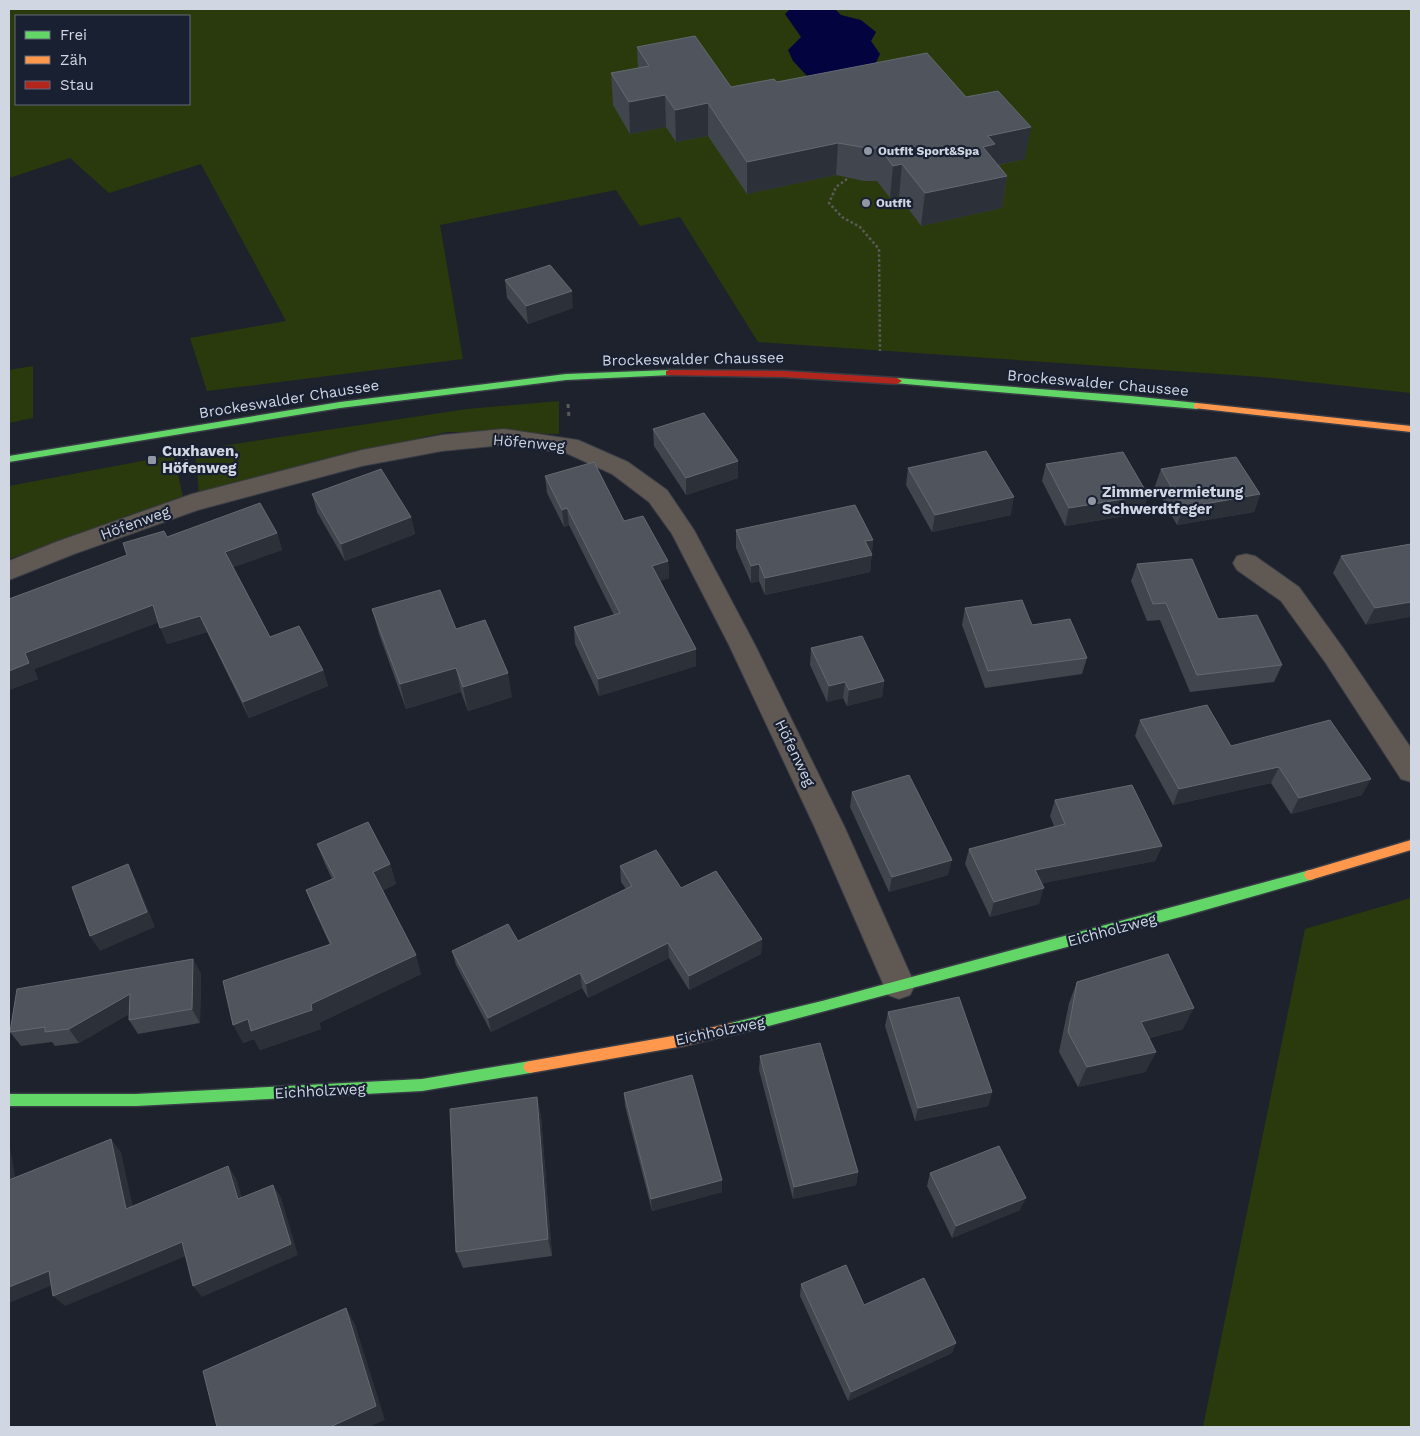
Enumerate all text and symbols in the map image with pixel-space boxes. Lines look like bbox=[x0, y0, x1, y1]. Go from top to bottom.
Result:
legend bbox=[15, 15, 190, 105]
text: Frei bbox=[60, 26, 87, 44]
text: Zäh bbox=[60, 51, 87, 69]
text: Stau bbox=[60, 76, 94, 94]
place label: Outfit Sport&Spa bbox=[878, 144, 979, 158]
marker: Outfit Sport&Spa bbox=[862, 145, 874, 157]
place label: Outfit bbox=[876, 196, 912, 210]
marker: Outfit bbox=[860, 197, 872, 209]
street label: Brockeswalder Chaussee bbox=[602, 348, 784, 370]
street label: Brockeswalder Chaussee bbox=[1006, 366, 1190, 400]
street label: Brockeswalder Chaussee bbox=[198, 376, 380, 422]
street label: Höfenweg bbox=[492, 431, 566, 455]
place label: Cuxhaven, Höfenweg bbox=[162, 442, 239, 477]
marker: Cuxhaven, Höfenweg bbox=[146, 454, 158, 466]
place label: Zimmervermietung Schwerdtfeger bbox=[1102, 483, 1244, 518]
marker: Zimmervermietung Schwerdtfeger bbox=[1086, 495, 1098, 507]
street label: Höfenweg bbox=[98, 502, 172, 544]
street label: Höfenweg bbox=[771, 717, 819, 789]
street label: Eichholzweg bbox=[1066, 910, 1158, 950]
street label: Eichholzweg bbox=[674, 1013, 766, 1049]
street label: Eichholzweg bbox=[274, 1080, 366, 1102]

